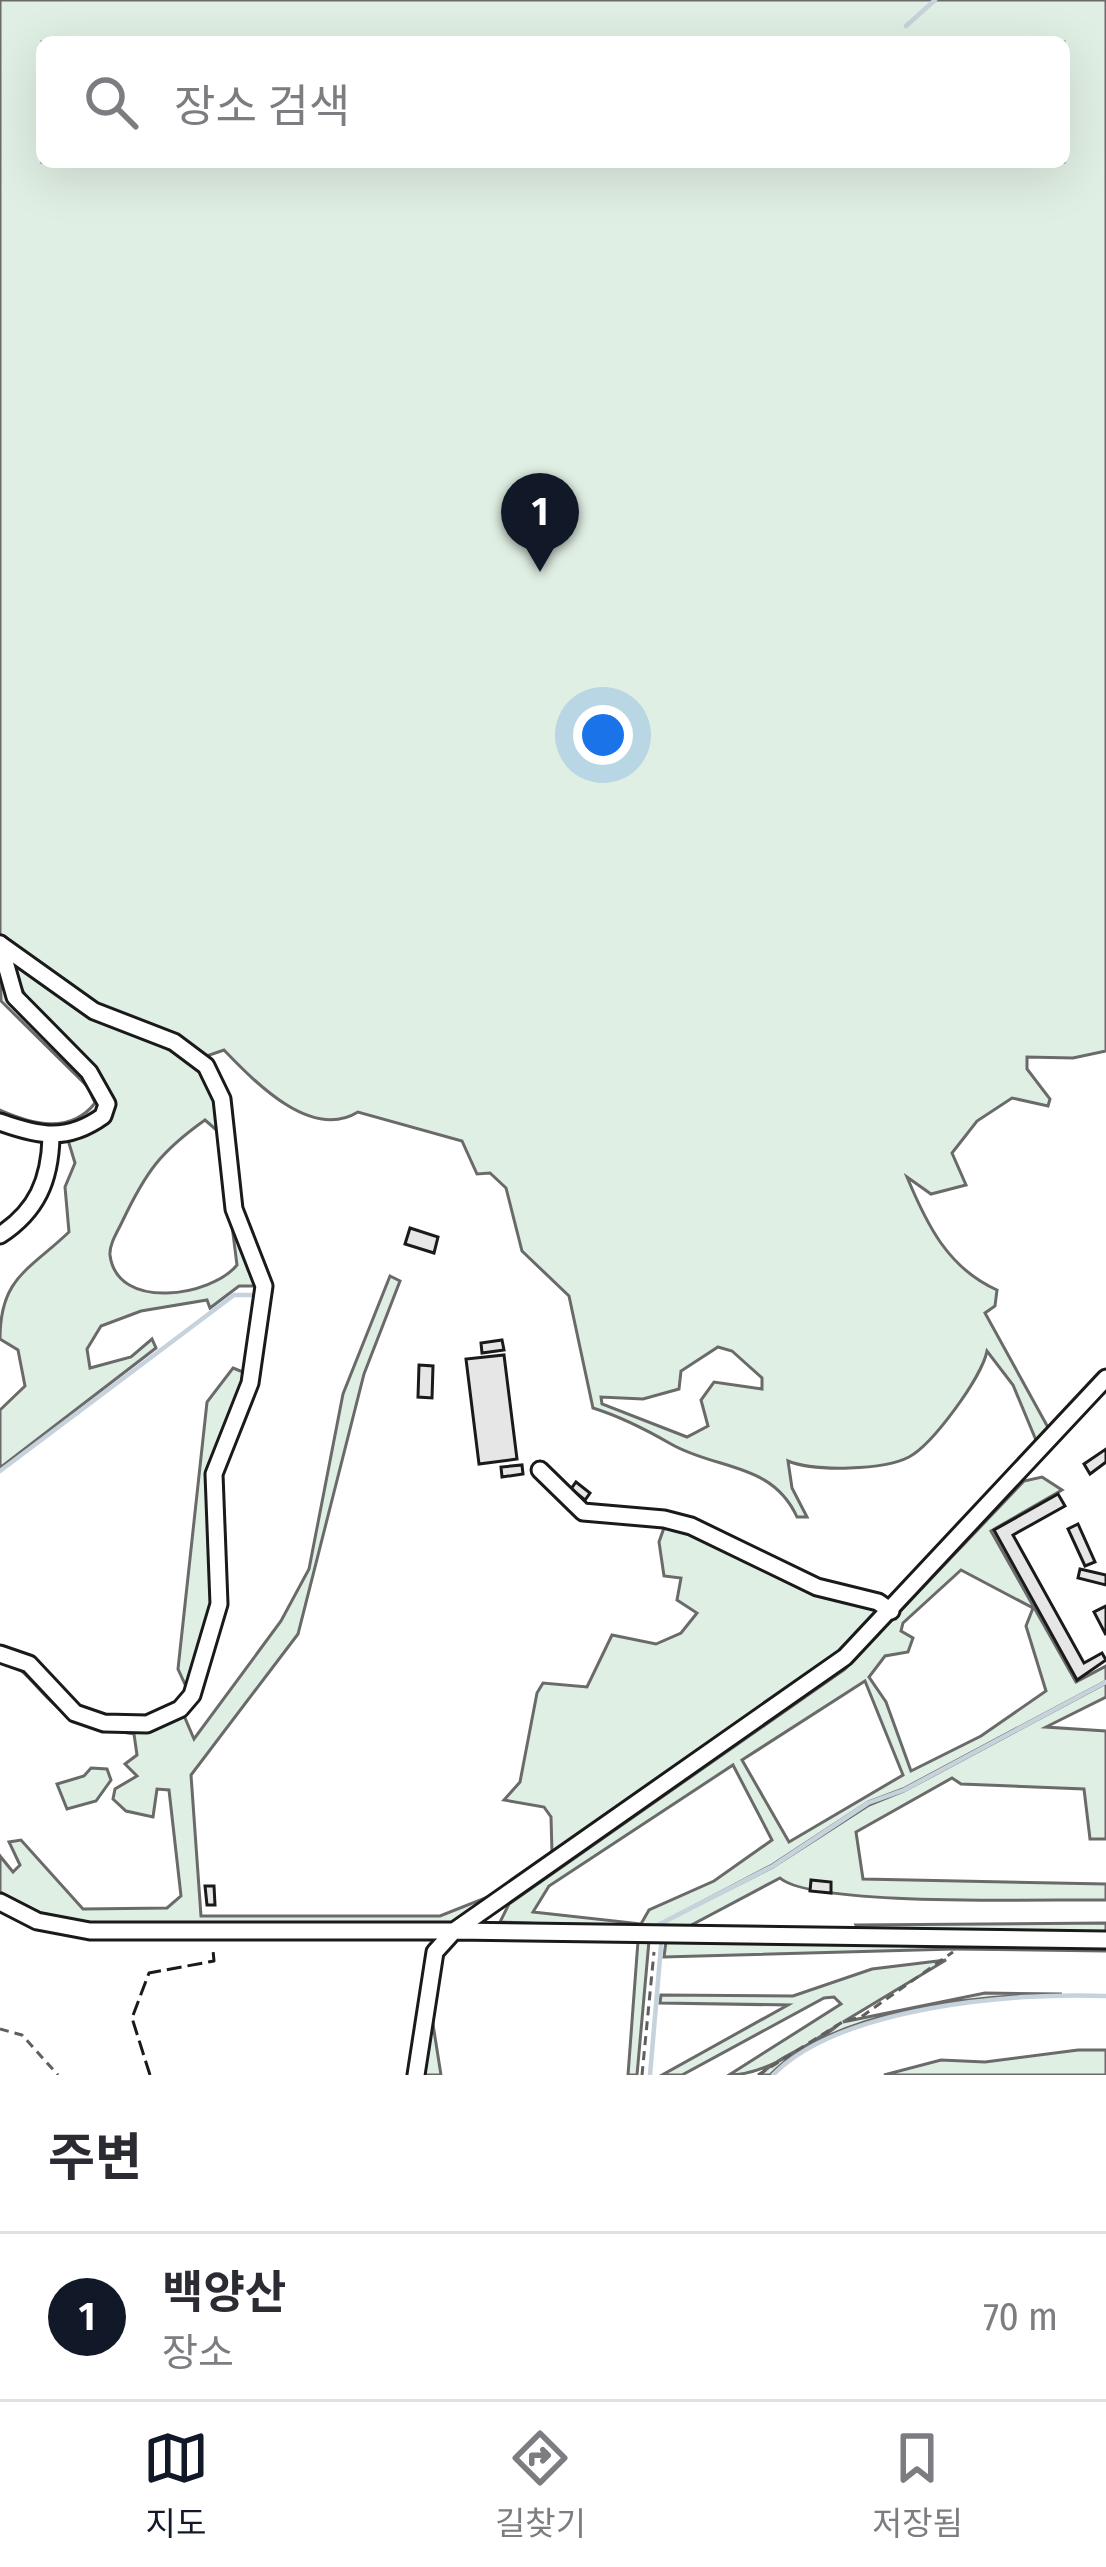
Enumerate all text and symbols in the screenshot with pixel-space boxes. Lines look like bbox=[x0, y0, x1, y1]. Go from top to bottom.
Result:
search box bbox=[36, 36, 1070, 168]
icon: search bbox=[78, 69, 144, 135]
text: 장소 검색 bbox=[174, 80, 350, 134]
pin: 1 bbox=[501, 473, 579, 572]
your location bbox=[573, 705, 633, 765]
text: 주변 bbox=[48, 2127, 142, 2189]
text: 백양산 bbox=[162, 2266, 286, 2320]
text: 1 bbox=[79, 2294, 95, 2340]
text: 70 m bbox=[983, 2294, 1058, 2340]
text: 장소 bbox=[162, 2330, 234, 2376]
tab: 지도 bbox=[143, 2425, 209, 2545]
tab: 길찾기 bbox=[495, 2425, 586, 2545]
tab: 저장됨 bbox=[872, 2425, 963, 2545]

